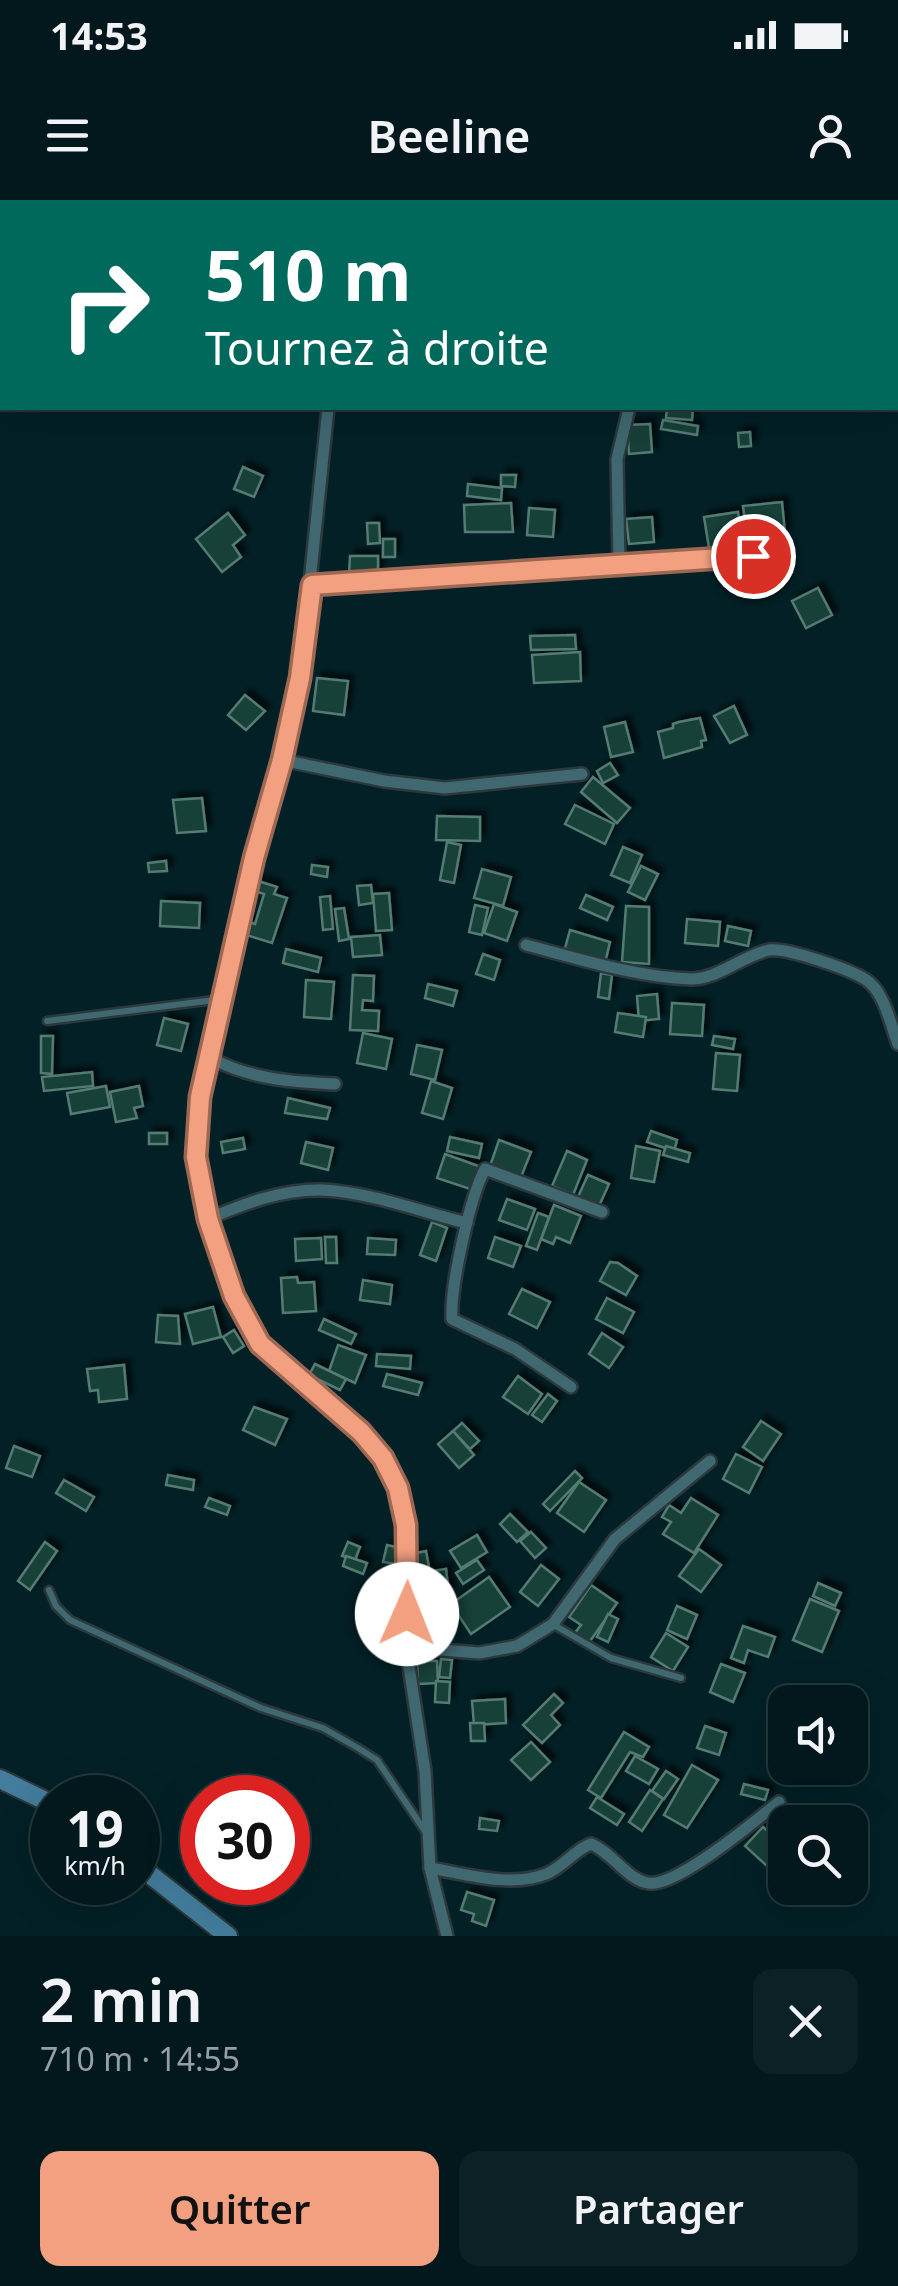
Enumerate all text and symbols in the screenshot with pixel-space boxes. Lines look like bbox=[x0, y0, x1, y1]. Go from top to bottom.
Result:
text: 14:53 bbox=[50, 9, 148, 61]
text: Beeline bbox=[368, 105, 530, 166]
icon: menu bbox=[40, 108, 95, 163]
icon: person bbox=[803, 108, 858, 163]
text: 510 m bbox=[205, 226, 412, 322]
icon: right bbox=[40, 240, 170, 370]
text: Tournez à droite bbox=[205, 317, 549, 378]
pin bbox=[711, 514, 796, 599]
icon: arrive bbox=[726, 529, 781, 584]
position arrow bbox=[355, 1562, 459, 1666]
map controls bbox=[768, 1685, 868, 1905]
button: sound bbox=[768, 1685, 868, 1785]
speed limit sign: 30 bbox=[180, 1775, 310, 1905]
text: 19 bbox=[66, 1794, 124, 1862]
button: search bbox=[768, 1805, 868, 1905]
text: km/h bbox=[64, 1848, 126, 1882]
text: 2 min bbox=[40, 1958, 203, 2040]
button: close bbox=[753, 1969, 858, 2074]
text: 710 m · 14:55 bbox=[40, 2037, 240, 2080]
button: Quitter bbox=[40, 2151, 439, 2266]
button: Partager bbox=[459, 2151, 858, 2266]

